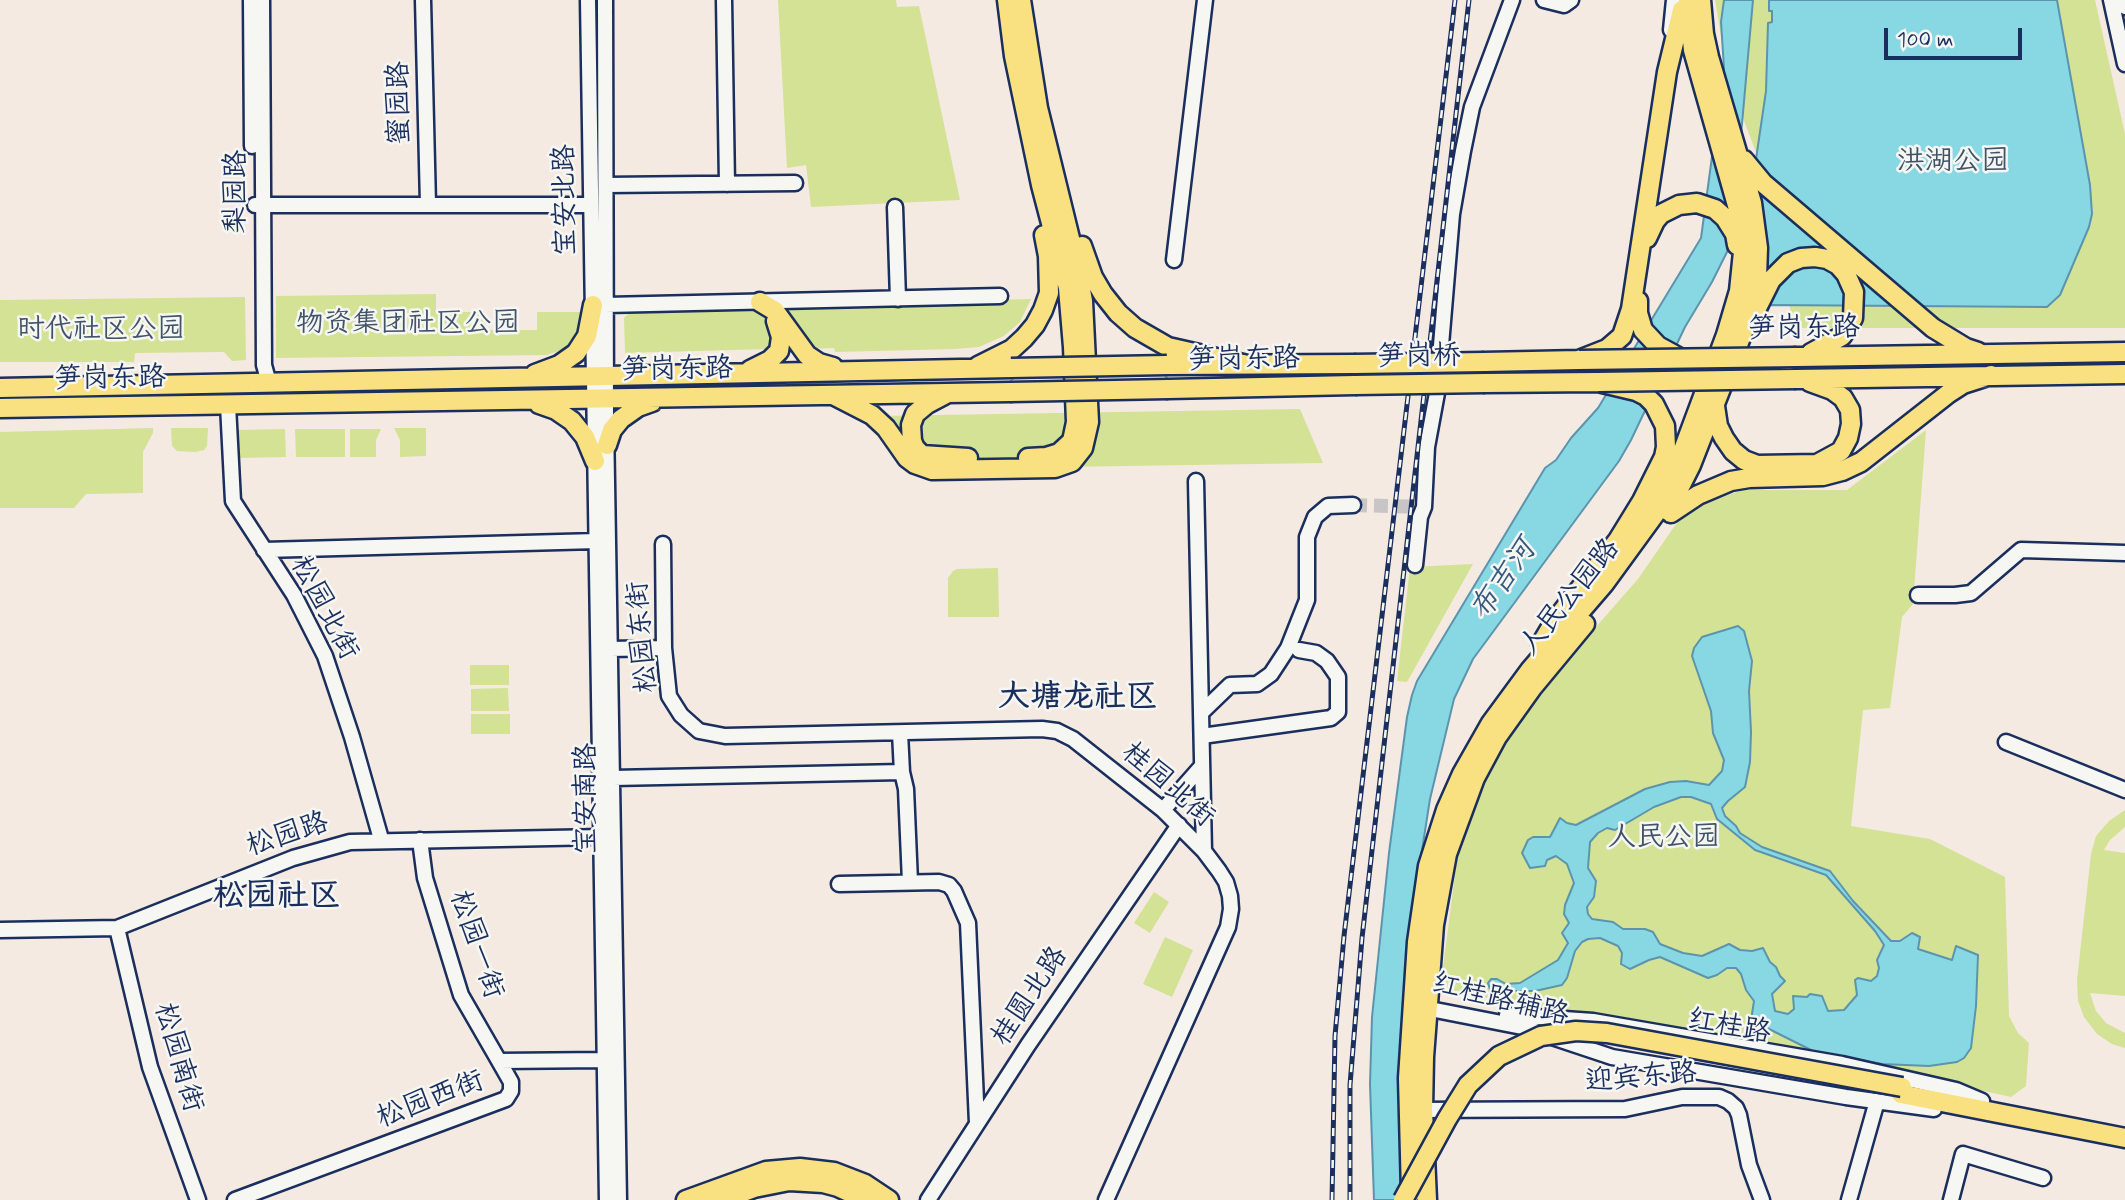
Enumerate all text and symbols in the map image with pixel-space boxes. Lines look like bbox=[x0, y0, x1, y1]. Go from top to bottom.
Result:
scale bar bbox=[1887, 14, 2025, 58]
text: 100 m bbox=[1897, 26, 1953, 54]
street label: 蜜园路 bbox=[383, 61, 419, 145]
street label: 宝安北路 bbox=[549, 144, 585, 256]
park label: 洪湖公园 bbox=[1897, 146, 2009, 180]
street label: 梨园路 bbox=[221, 150, 255, 234]
park label: 物资集团社区公园 bbox=[296, 308, 520, 342]
street label: 笋岗东路 bbox=[1748, 312, 1860, 348]
park label: 时代社区公园 bbox=[17, 314, 185, 348]
street label: 笋岗桥 bbox=[1377, 340, 1461, 376]
street label: 笋岗东路 bbox=[1188, 343, 1300, 379]
street label: 笋岗东路 bbox=[621, 353, 733, 389]
street label: 笋岗东路 bbox=[54, 362, 166, 398]
street label: 人民公园路 bbox=[1514, 533, 1628, 663]
water label: 布吉河 bbox=[1464, 534, 1546, 628]
street label: 松园北街 bbox=[282, 552, 364, 666]
street label: 松园东街 bbox=[622, 580, 666, 694]
district label: 大塘龙社区 bbox=[998, 680, 1158, 718]
street label: 桂园北街 bbox=[1114, 737, 1220, 835]
street label: 宝安南路 bbox=[571, 743, 605, 855]
street label: 松园路 bbox=[243, 807, 333, 865]
park label: 人民公园 bbox=[1608, 822, 1720, 856]
district label: 松园社区 bbox=[213, 879, 341, 917]
street label: 松园一街 bbox=[441, 887, 509, 1003]
street label: 桂圆北路 bbox=[986, 941, 1076, 1053]
street label: 红桂路辅路 bbox=[1428, 968, 1572, 1034]
street label: 松园南街 bbox=[145, 1000, 209, 1116]
street label: 红桂路 bbox=[1685, 1004, 1773, 1052]
street label: 迎宾东路 bbox=[1584, 1057, 1698, 1101]
street label: 松园西街 bbox=[373, 1065, 489, 1137]

